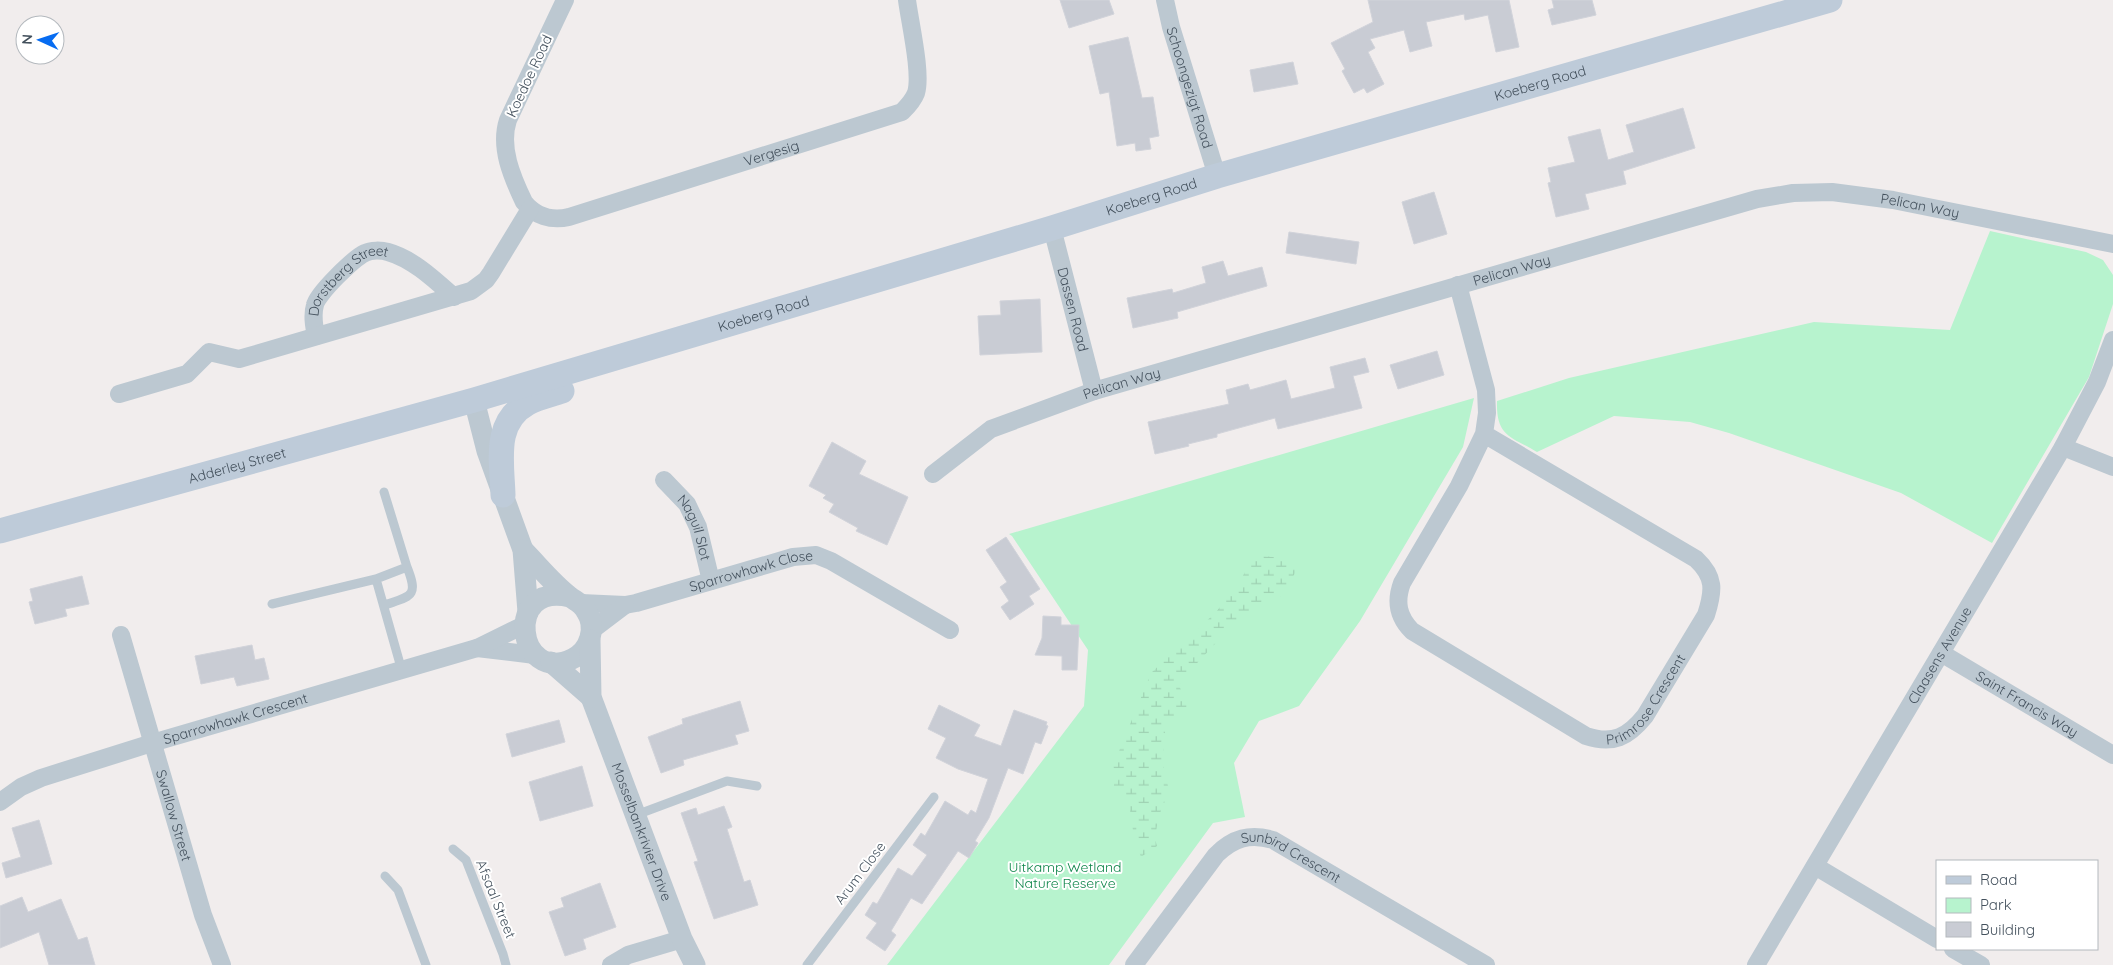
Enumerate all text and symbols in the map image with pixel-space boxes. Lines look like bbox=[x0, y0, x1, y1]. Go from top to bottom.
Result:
north arrow bbox=[15, 15, 65, 65]
street label: Schoongezigt Road bbox=[1162, 25, 1217, 151]
street label: Koedoe Road bbox=[502, 32, 556, 120]
text: N bbox=[18, 34, 36, 45]
street label: Koeberg Road bbox=[1492, 62, 1588, 105]
street label: Vergesig bbox=[742, 136, 801, 170]
street label: Koeberg Road bbox=[1104, 174, 1199, 219]
street label: Pelican Way bbox=[1880, 189, 1961, 222]
street label: Dorstberg Street bbox=[304, 241, 390, 317]
street label: Pelican Way bbox=[1471, 250, 1553, 290]
street label: Dassen Road bbox=[1053, 265, 1092, 353]
street label: Koeberg Road bbox=[716, 292, 812, 336]
street label: Pelican Way bbox=[1080, 363, 1163, 403]
street label: Adderley Street bbox=[186, 443, 288, 488]
street label: Naguil Slot bbox=[674, 491, 715, 562]
street label: Sparrowhawk Close bbox=[687, 546, 814, 596]
street label: Claasens Avenue bbox=[1904, 603, 1975, 707]
street label: Primrose Crescent bbox=[1605, 651, 1689, 749]
street label: Saint Francis Way bbox=[1972, 667, 2082, 741]
street label: Sparrowhawk Crescent bbox=[161, 689, 310, 748]
street label: Mosselbankrivier Drive bbox=[607, 760, 676, 904]
street label: Swallow Street bbox=[152, 768, 196, 863]
street label: Sunbird Crescent bbox=[1239, 828, 1344, 887]
street label: Arum Close bbox=[830, 838, 890, 908]
street label: Afsaal Street bbox=[472, 857, 520, 941]
park label: Uitkamp Wetland Nature Reserve bbox=[1009, 858, 1121, 892]
legend bbox=[1936, 860, 2098, 950]
text: Road bbox=[1980, 870, 2017, 889]
text: Park bbox=[1980, 895, 2012, 914]
text: Building bbox=[1980, 920, 2035, 939]

